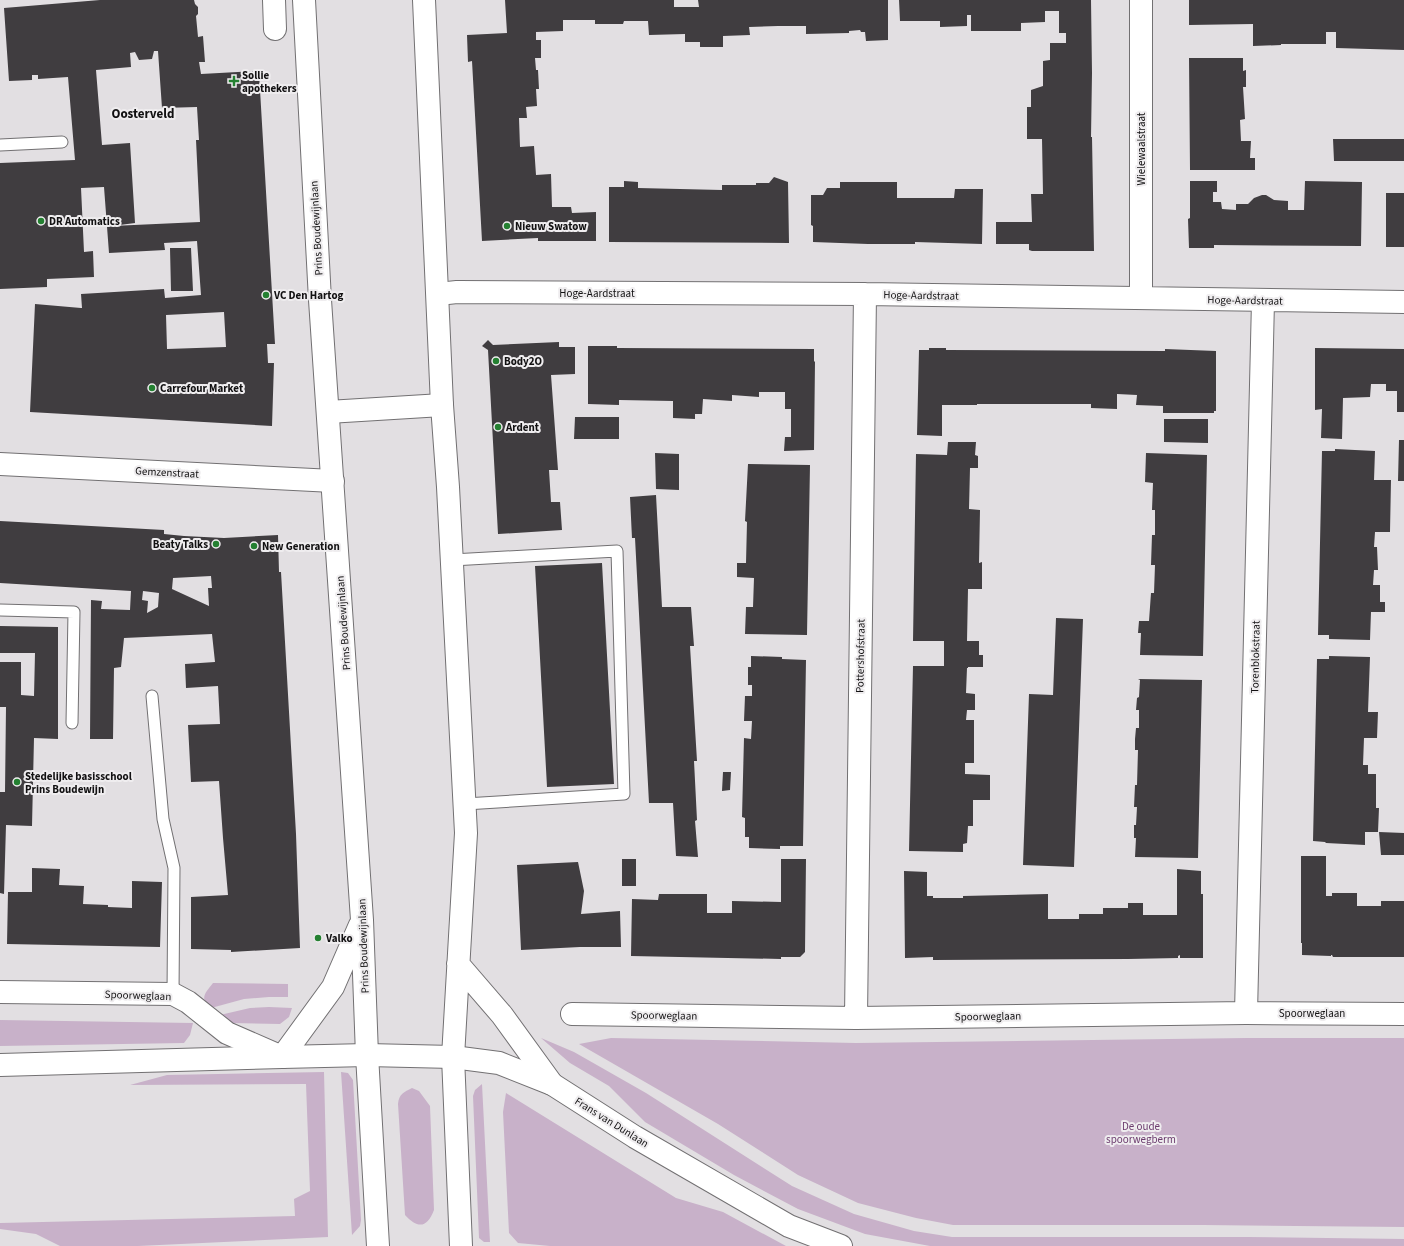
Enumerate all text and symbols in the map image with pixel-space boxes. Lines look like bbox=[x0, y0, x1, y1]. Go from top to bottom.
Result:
place label: Sollie apothekers bbox=[242, 68, 297, 96]
marker: Sollie apothekers bbox=[229, 76, 239, 86]
district label: Oosterveld bbox=[112, 105, 174, 123]
street label: Wielewaalstraat bbox=[1134, 112, 1149, 186]
street label: Prins Boudewijnlaan bbox=[307, 180, 326, 276]
place label: DR Automatics bbox=[49, 214, 120, 229]
marker: DR Automatics bbox=[36, 216, 46, 226]
place label: Nieuw Swatow bbox=[515, 219, 587, 234]
marker: Nieuw Swatow bbox=[502, 221, 512, 231]
street label: Hoge-Aardstraat bbox=[559, 286, 635, 301]
street label: Hoge-Aardstraat bbox=[883, 287, 959, 304]
place label: VC Den Hartog bbox=[273, 288, 343, 303]
marker: VC Den Hartog bbox=[261, 290, 271, 300]
street label: Hoge-Aardstraat bbox=[1207, 292, 1283, 309]
place label: Body2O bbox=[504, 354, 543, 369]
marker: Body2O bbox=[491, 356, 501, 366]
place label: Carrefour Market bbox=[160, 381, 244, 396]
marker: Carrefour Market bbox=[147, 383, 157, 393]
place label: Ardent bbox=[505, 420, 540, 435]
marker: Ardent bbox=[493, 422, 503, 432]
street label: Gemzenstraat bbox=[135, 463, 199, 482]
place label: Beaty Talks bbox=[153, 537, 208, 552]
marker: Beaty Talks bbox=[211, 539, 221, 549]
place label: New Generation bbox=[262, 539, 340, 554]
marker: New Generation bbox=[249, 541, 259, 551]
street label: Prins Boudewijnlaan bbox=[333, 575, 354, 671]
street label: Pottershofstraat bbox=[852, 619, 869, 693]
street label: Torenblokstraat bbox=[1247, 620, 1264, 694]
place label: Stedelijke basisschool Prins Boudewijn bbox=[25, 769, 133, 797]
marker: Stedelijke basisschool Prins Boudewijn bbox=[12, 777, 22, 787]
street label: Prins Boudewijnlaan bbox=[354, 898, 373, 994]
place label: Valko bbox=[325, 931, 353, 946]
marker: Valko bbox=[313, 933, 323, 943]
street label: Spoorweglaan bbox=[104, 987, 172, 1004]
street label: Spoorweglaan bbox=[1279, 1006, 1345, 1021]
street label: Spoorweglaan bbox=[631, 1007, 697, 1024]
street label: Spoorweglaan bbox=[955, 1008, 1021, 1025]
street label: Frans van Dunlaan bbox=[572, 1094, 652, 1151]
park label: De oude spoorwegberm bbox=[1106, 1119, 1176, 1147]

